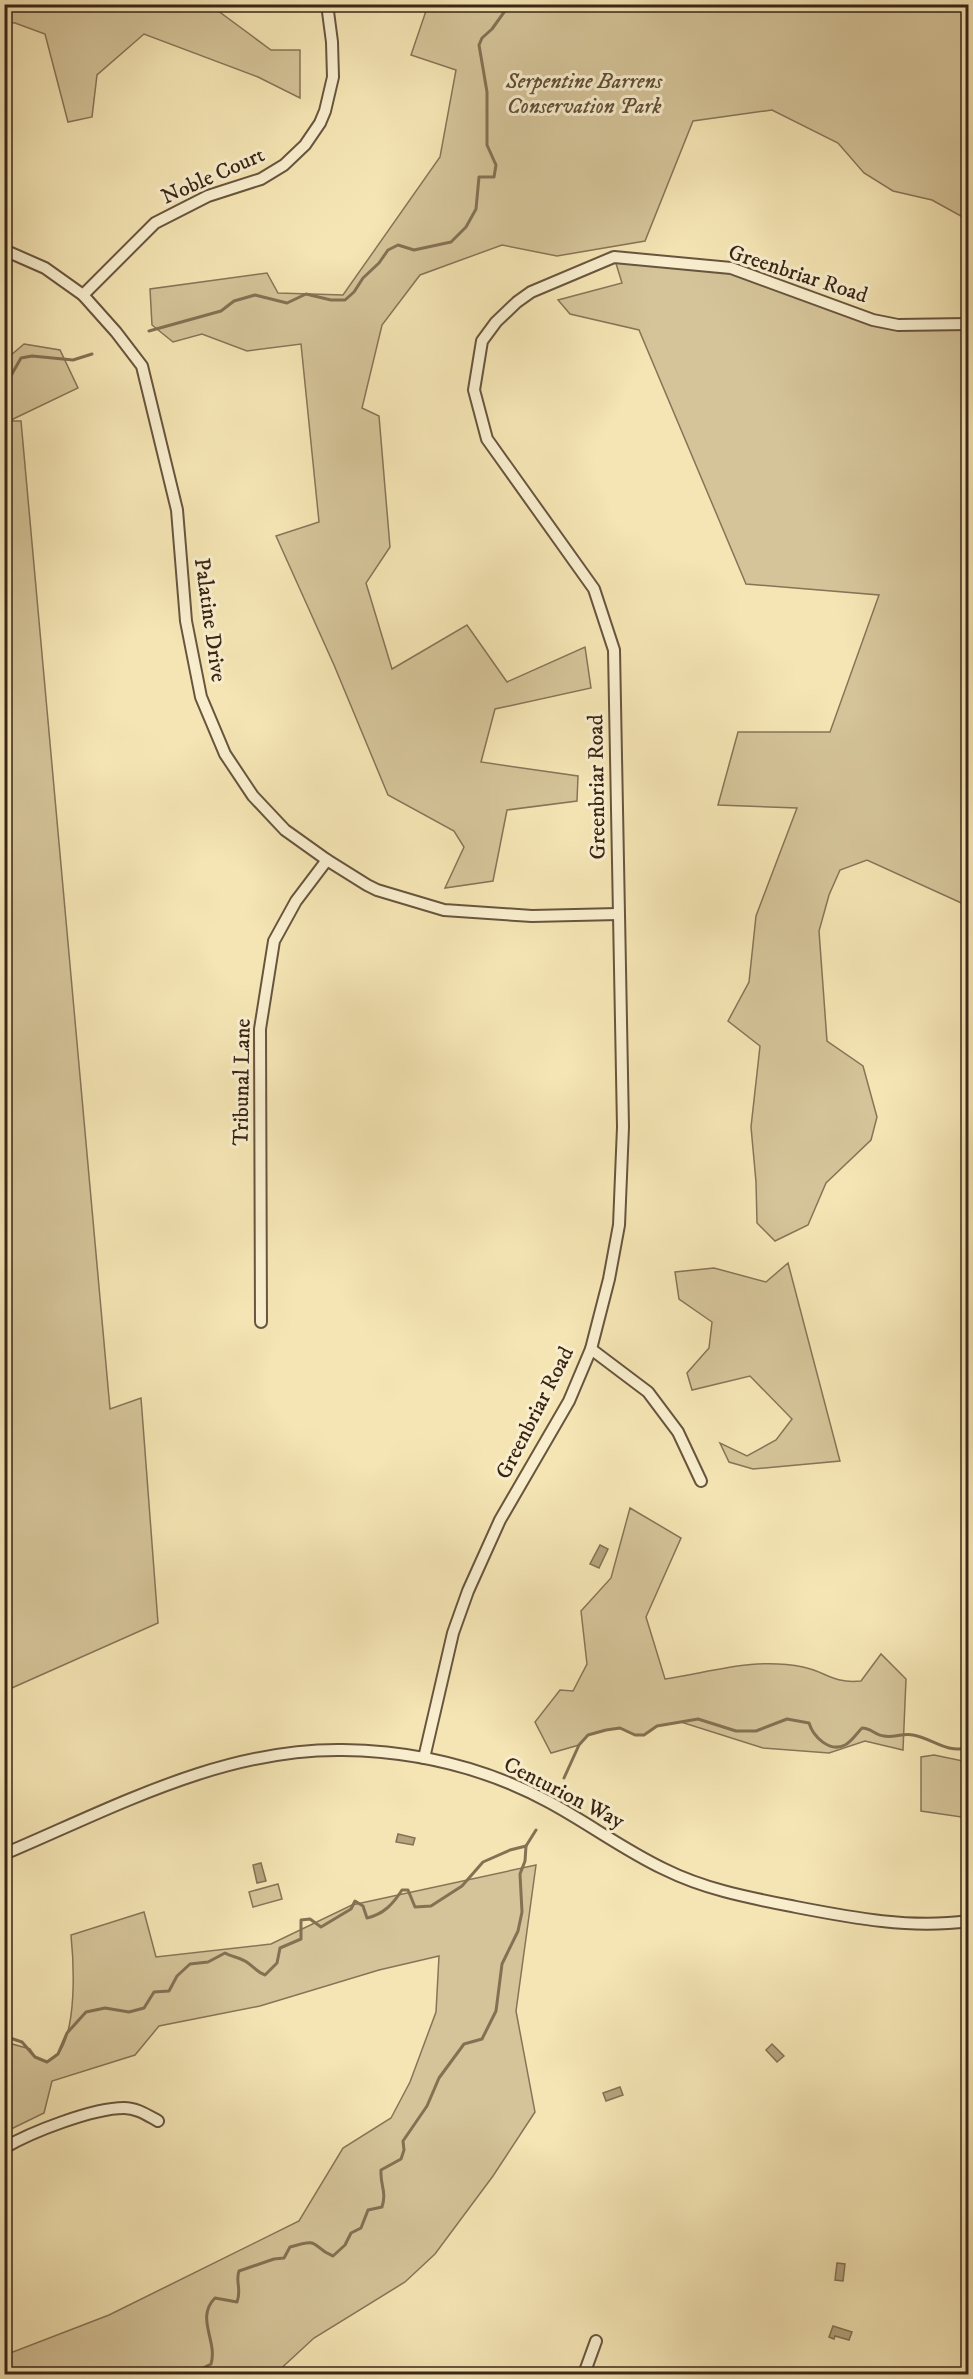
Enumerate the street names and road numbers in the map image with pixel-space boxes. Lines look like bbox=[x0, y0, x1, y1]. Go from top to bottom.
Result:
street label: Noble Court bbox=[157, 141, 269, 211]
street label: Greenbriar Road bbox=[725, 239, 871, 309]
street label: Palatine Drive bbox=[188, 556, 232, 684]
street label: Greenbriar Road bbox=[582, 714, 612, 860]
street label: Tribunal Lane bbox=[227, 1018, 257, 1146]
street label: Greenbriar Road bbox=[490, 1342, 580, 1484]
street label: Centurion Way bbox=[499, 1751, 629, 1835]

